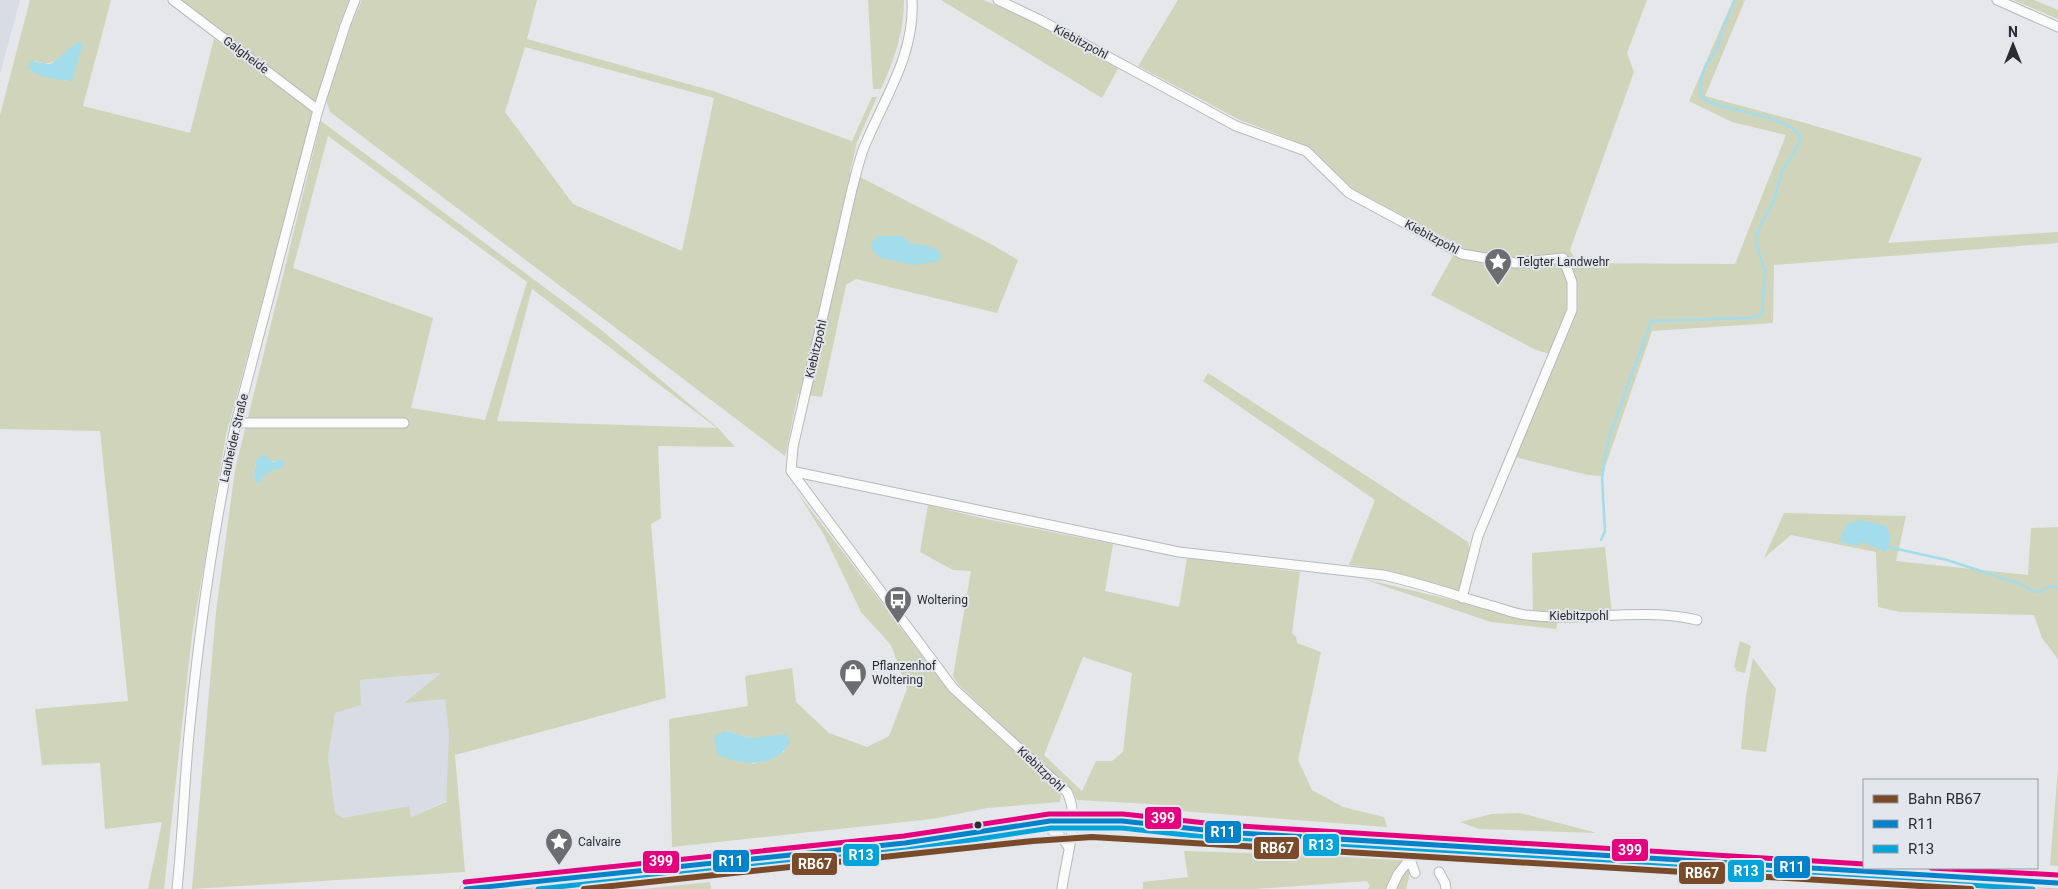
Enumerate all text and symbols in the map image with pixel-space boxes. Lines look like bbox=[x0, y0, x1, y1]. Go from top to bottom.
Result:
north arrow bbox=[1988, 20, 2038, 70]
street label: Kiebitzpohl bbox=[1051, 22, 1111, 62]
text: N bbox=[2008, 24, 2018, 40]
street label: Galgheide bbox=[220, 33, 272, 77]
street label: Kiebitzpohl bbox=[1402, 217, 1462, 257]
place icon: Telgter Landwehr bbox=[1483, 247, 1513, 286]
place label: Telgter Landwehr bbox=[1517, 255, 1609, 269]
street label: Kiebitzpohl bbox=[802, 318, 830, 380]
street label: Lauheider Straße bbox=[217, 392, 251, 484]
bus stop icon: Woltering bbox=[883, 585, 913, 624]
place label: Woltering bbox=[917, 593, 968, 607]
street label: Kiebitzpohl bbox=[1549, 609, 1609, 623]
shop icon: Pflanzenhof Woltering bbox=[838, 658, 868, 697]
place label: Pflanzenhof Woltering bbox=[872, 659, 937, 687]
street label: Kiebitzpohl bbox=[1014, 744, 1068, 794]
legend bbox=[1863, 779, 2038, 869]
text: Bahn RB67 bbox=[1908, 790, 1981, 808]
line badge: 399 bbox=[1144, 806, 1182, 830]
text: 399 bbox=[1151, 810, 1175, 826]
text: R11 bbox=[1908, 815, 1934, 833]
unlabelled marker bbox=[973, 820, 983, 830]
line badge: R11 bbox=[1204, 820, 1242, 844]
text: R11 bbox=[1210, 824, 1236, 840]
place icon: Calvaire bbox=[544, 827, 574, 866]
line badge: R13 bbox=[1302, 833, 1340, 857]
place label: Calvaire bbox=[578, 835, 621, 849]
line badge: RB67 bbox=[1253, 836, 1300, 860]
text: R13 bbox=[1308, 837, 1334, 853]
line badge: 399 bbox=[1611, 838, 1649, 862]
text: RB67 bbox=[1260, 840, 1294, 856]
text: R13 bbox=[1908, 840, 1934, 858]
text: 399 bbox=[1618, 842, 1642, 858]
line badge: R13 bbox=[842, 843, 880, 867]
text: R13 bbox=[848, 847, 874, 863]
line badge: R11 bbox=[712, 849, 750, 873]
line badge: 399 bbox=[642, 850, 680, 874]
line badge: RB67 bbox=[791, 852, 838, 876]
text: 399 bbox=[649, 853, 673, 869]
text: R11 bbox=[718, 853, 744, 869]
line badge: R11 bbox=[1773, 855, 1811, 879]
text: RB67 bbox=[798, 856, 832, 872]
line badge: R13 bbox=[1727, 859, 1765, 883]
text: R11 bbox=[1779, 859, 1805, 875]
line badge: RB67 bbox=[1678, 861, 1726, 885]
text: R13 bbox=[1733, 863, 1759, 879]
text: RB67 bbox=[1685, 865, 1719, 881]

